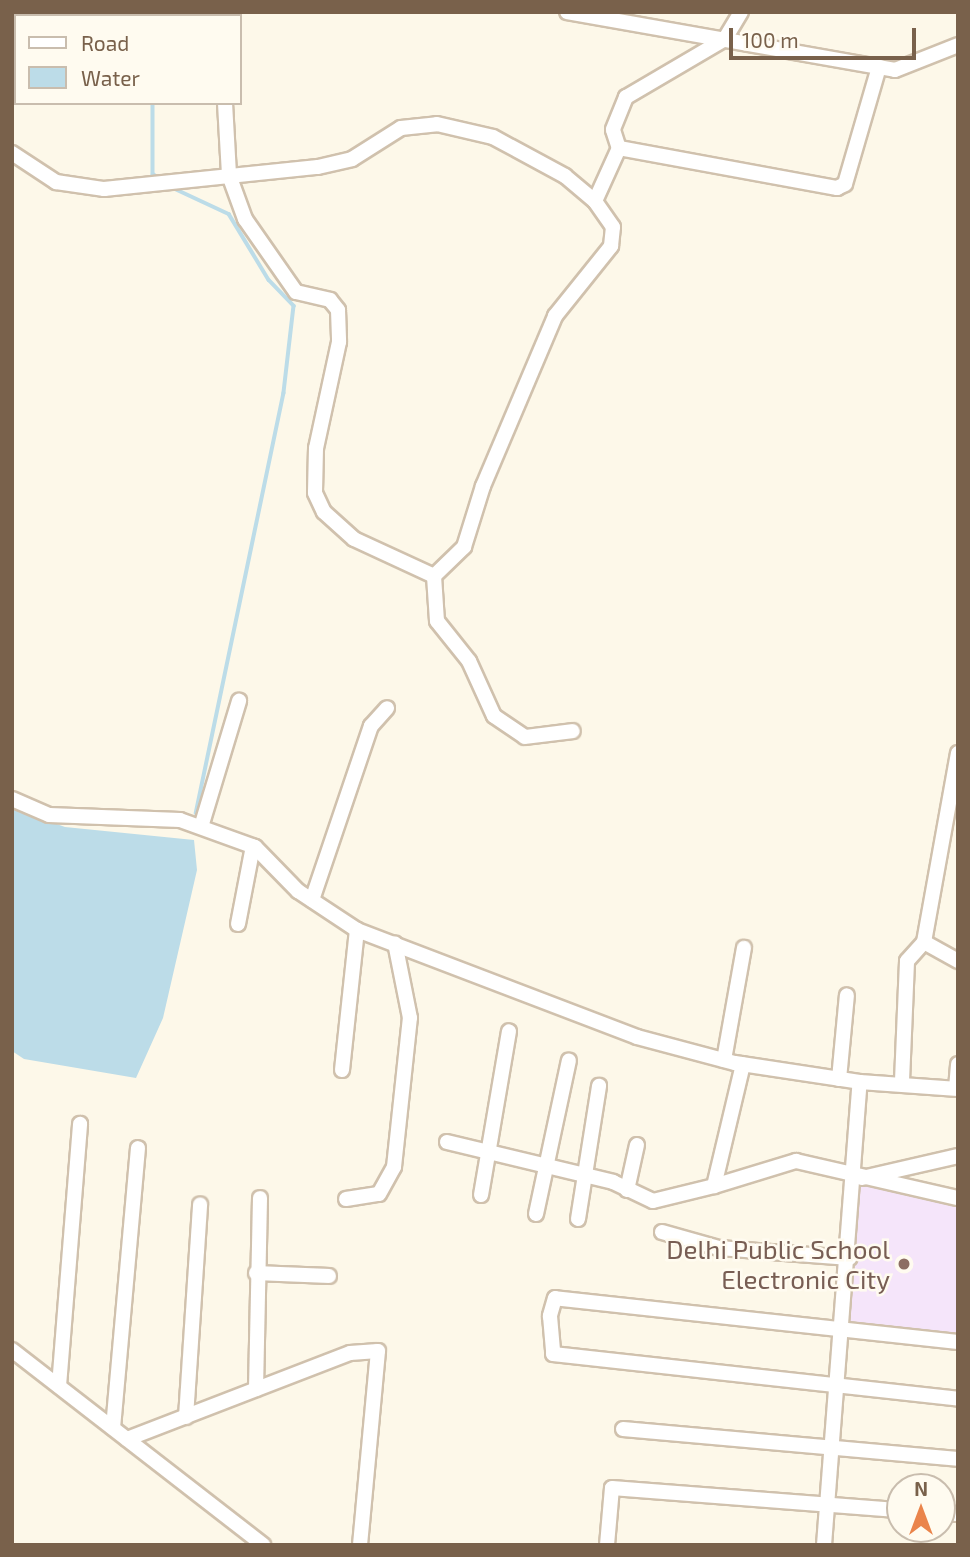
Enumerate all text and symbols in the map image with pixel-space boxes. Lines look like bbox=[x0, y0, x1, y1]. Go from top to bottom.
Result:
legend bbox=[14, 14, 242, 105]
scale bar bbox=[732, 14, 919, 58]
text: 100 m bbox=[742, 27, 799, 52]
text: Road bbox=[81, 30, 129, 55]
text: Water bbox=[81, 65, 140, 90]
place label: Delhi Public School Electronic City bbox=[666, 1233, 890, 1294]
marker: Delhi Public School Electronic City bbox=[896, 1256, 912, 1272]
north arrow bbox=[886, 1473, 956, 1543]
text: N bbox=[914, 1477, 928, 1500]

